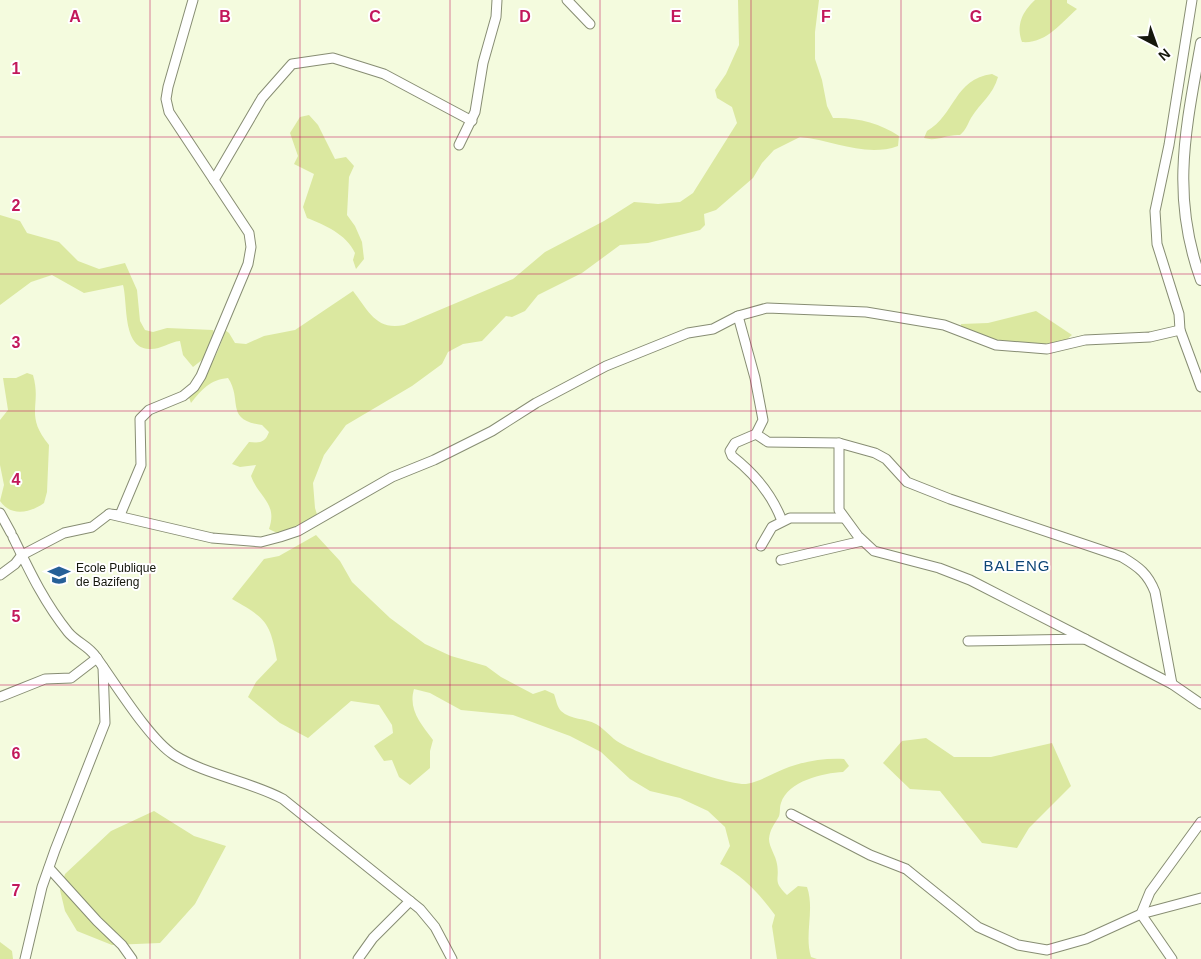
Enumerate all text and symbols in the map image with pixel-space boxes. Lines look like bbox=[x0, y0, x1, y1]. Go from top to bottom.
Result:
text: A bbox=[69, 8, 81, 25]
text: B bbox=[219, 8, 231, 25]
text: C bbox=[369, 8, 381, 25]
text: D bbox=[519, 8, 531, 25]
text: E bbox=[671, 8, 682, 25]
text: F bbox=[821, 8, 831, 25]
text: G bbox=[970, 8, 982, 25]
north arrow bbox=[1131, 20, 1181, 70]
text: N bbox=[1155, 45, 1174, 64]
text: 1 bbox=[12, 60, 21, 77]
text: 2 bbox=[12, 197, 21, 214]
text: 3 bbox=[12, 334, 21, 351]
text: 4 bbox=[12, 471, 21, 488]
district label: BALENG bbox=[984, 557, 1050, 574]
place label: Ecole Publique de Bazifeng bbox=[76, 561, 156, 589]
school or university icon: Ecole Publique de Bazifeng bbox=[46, 562, 72, 588]
text: 5 bbox=[12, 608, 21, 625]
text: 6 bbox=[12, 745, 21, 762]
text: 7 bbox=[12, 882, 21, 899]

